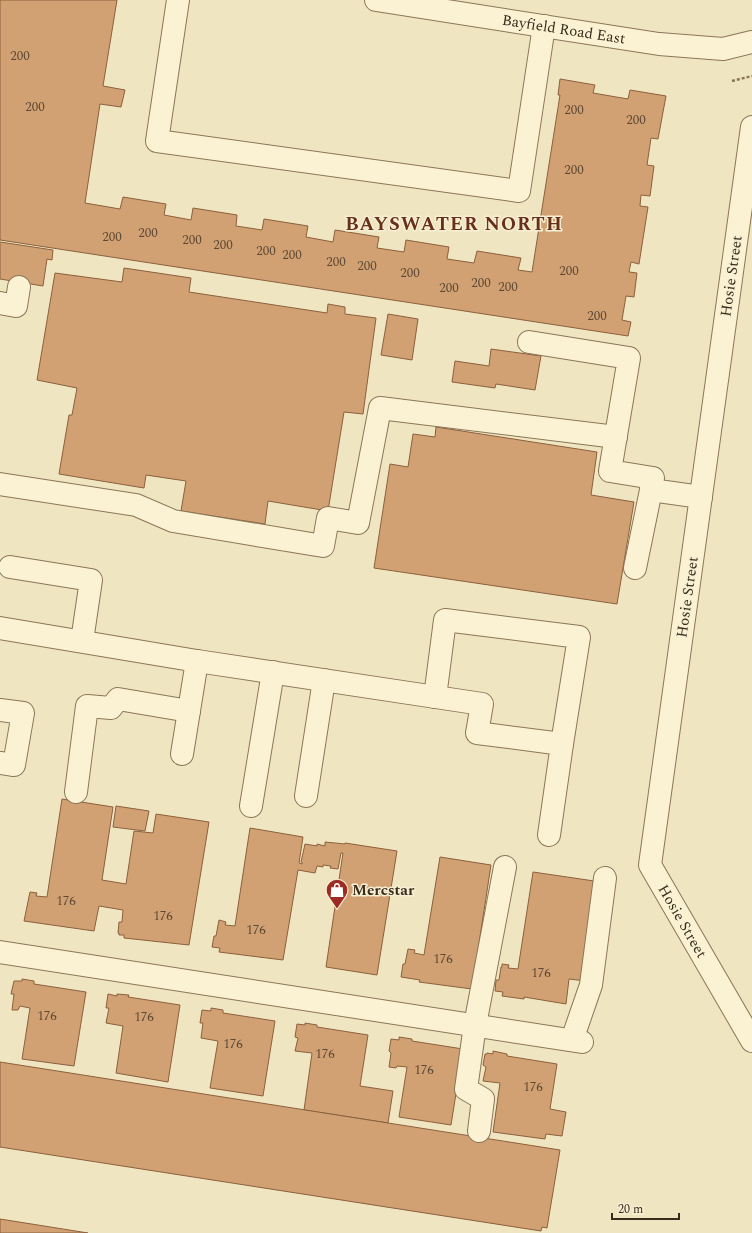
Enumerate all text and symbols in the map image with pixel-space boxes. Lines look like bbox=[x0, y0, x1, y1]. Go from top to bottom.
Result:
street label: Bayfield Road East bbox=[500, 9, 627, 51]
house number: 200 bbox=[10, 46, 30, 66]
house number: 200 bbox=[25, 97, 45, 117]
house number: 200 bbox=[564, 100, 584, 120]
house number: 200 bbox=[626, 110, 646, 130]
house number: 200 bbox=[564, 160, 584, 180]
district label: BAYSWATER NORTH bbox=[345, 210, 563, 239]
house number: 200 bbox=[138, 223, 158, 243]
house number: 200 bbox=[102, 227, 122, 247]
house number: 200 bbox=[182, 230, 202, 250]
street label: Hosie Street bbox=[714, 234, 749, 318]
house number: 200 bbox=[213, 235, 233, 255]
house number: 200 bbox=[256, 241, 276, 261]
house number: 200 bbox=[282, 245, 302, 265]
house number: 200 bbox=[326, 252, 346, 272]
house number: 200 bbox=[357, 256, 377, 276]
house number: 200 bbox=[559, 261, 579, 281]
house number: 200 bbox=[400, 263, 420, 283]
house number: 200 bbox=[471, 273, 491, 293]
house number: 200 bbox=[498, 277, 518, 297]
house number: 200 bbox=[439, 278, 459, 298]
house number: 200 bbox=[587, 306, 607, 326]
street label: Hosie Street bbox=[670, 555, 705, 639]
shop icon: Mercstar bbox=[324, 877, 350, 910]
place label: Mercstar bbox=[352, 879, 415, 902]
street label: Hosie Street bbox=[652, 880, 713, 963]
house number: 176 bbox=[56, 891, 76, 911]
house number: 176 bbox=[153, 906, 173, 926]
house number: 176 bbox=[246, 920, 266, 940]
house number: 176 bbox=[433, 949, 453, 969]
house number: 176 bbox=[531, 963, 551, 983]
house number: 176 bbox=[37, 1006, 57, 1026]
house number: 176 bbox=[134, 1007, 154, 1027]
house number: 176 bbox=[223, 1034, 243, 1054]
house number: 176 bbox=[315, 1044, 335, 1064]
house number: 176 bbox=[414, 1060, 434, 1080]
house number: 176 bbox=[523, 1077, 543, 1097]
scale bar bbox=[612, 1195, 679, 1221]
text: 20 m bbox=[618, 1200, 643, 1219]

